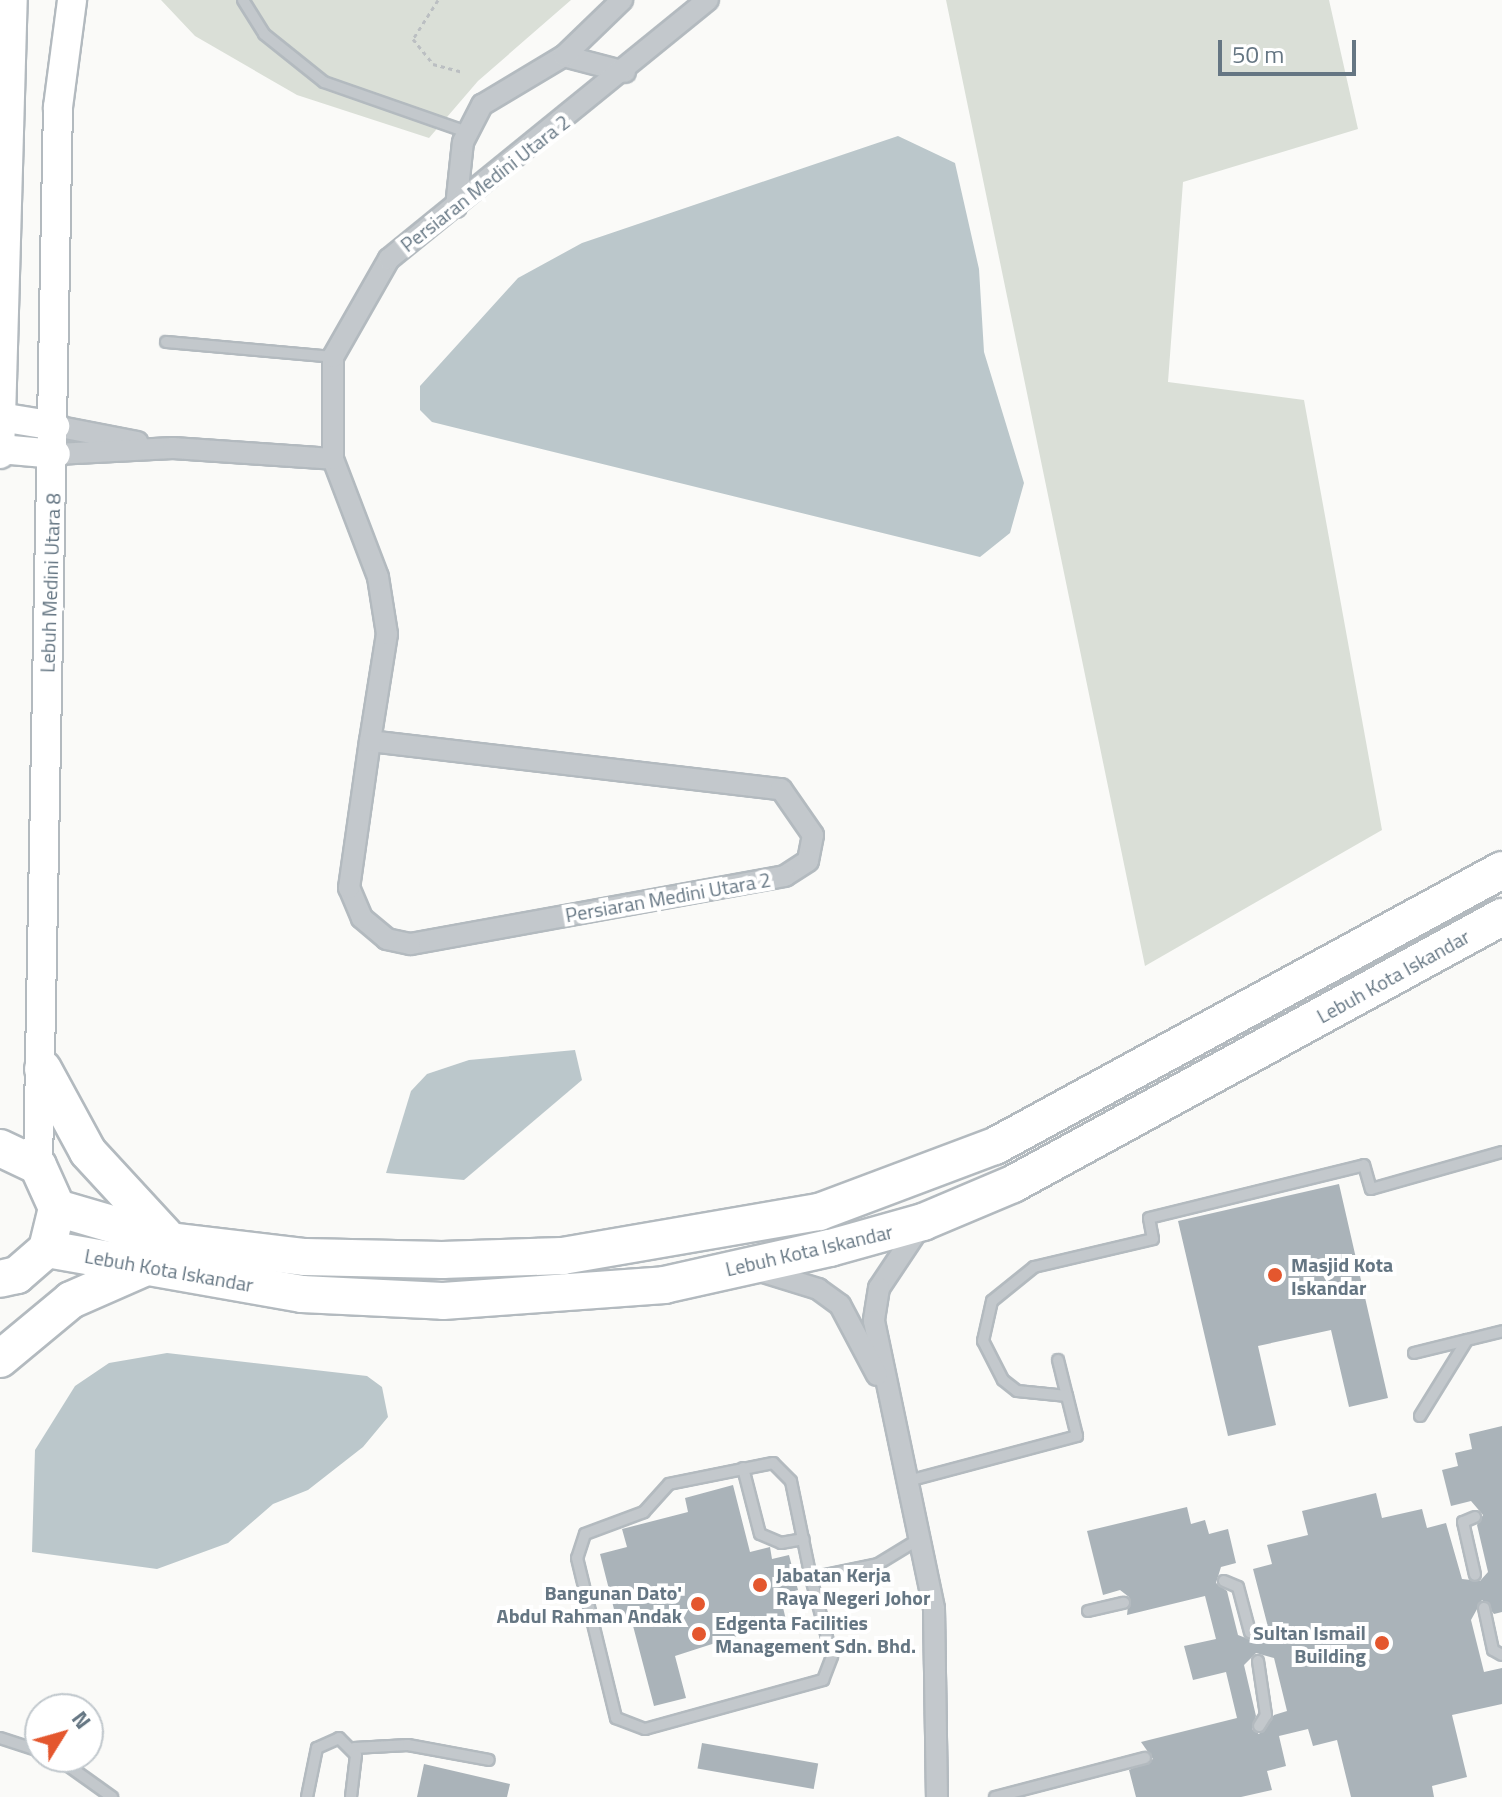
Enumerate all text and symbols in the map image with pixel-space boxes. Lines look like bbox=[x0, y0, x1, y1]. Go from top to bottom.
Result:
scale bar bbox=[1222, 24, 1360, 74]
text: 50 m bbox=[1232, 36, 1284, 72]
street label: Persiaran Medini Utara 2 bbox=[396, 109, 574, 257]
street label: Lebuh Medini Utara 8 bbox=[35, 493, 65, 673]
street label: Persiaran Medini Utara 2 bbox=[563, 867, 773, 927]
street label: Lebuh Kota Iskandar bbox=[1312, 924, 1474, 1028]
street label: Lebuh Kota Iskandar bbox=[723, 1219, 895, 1281]
street label: Lebuh Kota Iskandar bbox=[83, 1243, 255, 1297]
place label: Masjid Kota Iskandar bbox=[1291, 1252, 1393, 1299]
marker: Masjid Kota Iskandar bbox=[1266, 1266, 1284, 1284]
place label: Jabatan Kerja Raya Negeri Johor bbox=[776, 1562, 930, 1609]
marker: Jabatan Kerja Raya Negeri Johor bbox=[751, 1576, 769, 1594]
place label: Bangunan Dato' Abdul Rahman Andak bbox=[497, 1580, 682, 1627]
marker: Bangunan Dato' Abdul Rahman Andak bbox=[689, 1595, 707, 1613]
place label: Edgenta Facilities Management Sdn. Bhd. bbox=[715, 1610, 916, 1657]
place label: Sultan Ismail Building bbox=[1253, 1620, 1366, 1667]
marker: Edgenta Facilities Management Sdn. Bhd. bbox=[690, 1625, 708, 1643]
marker: Sultan Ismail Building bbox=[1373, 1634, 1391, 1652]
north arrow bbox=[24, 1693, 104, 1773]
text: N bbox=[63, 1703, 100, 1736]

